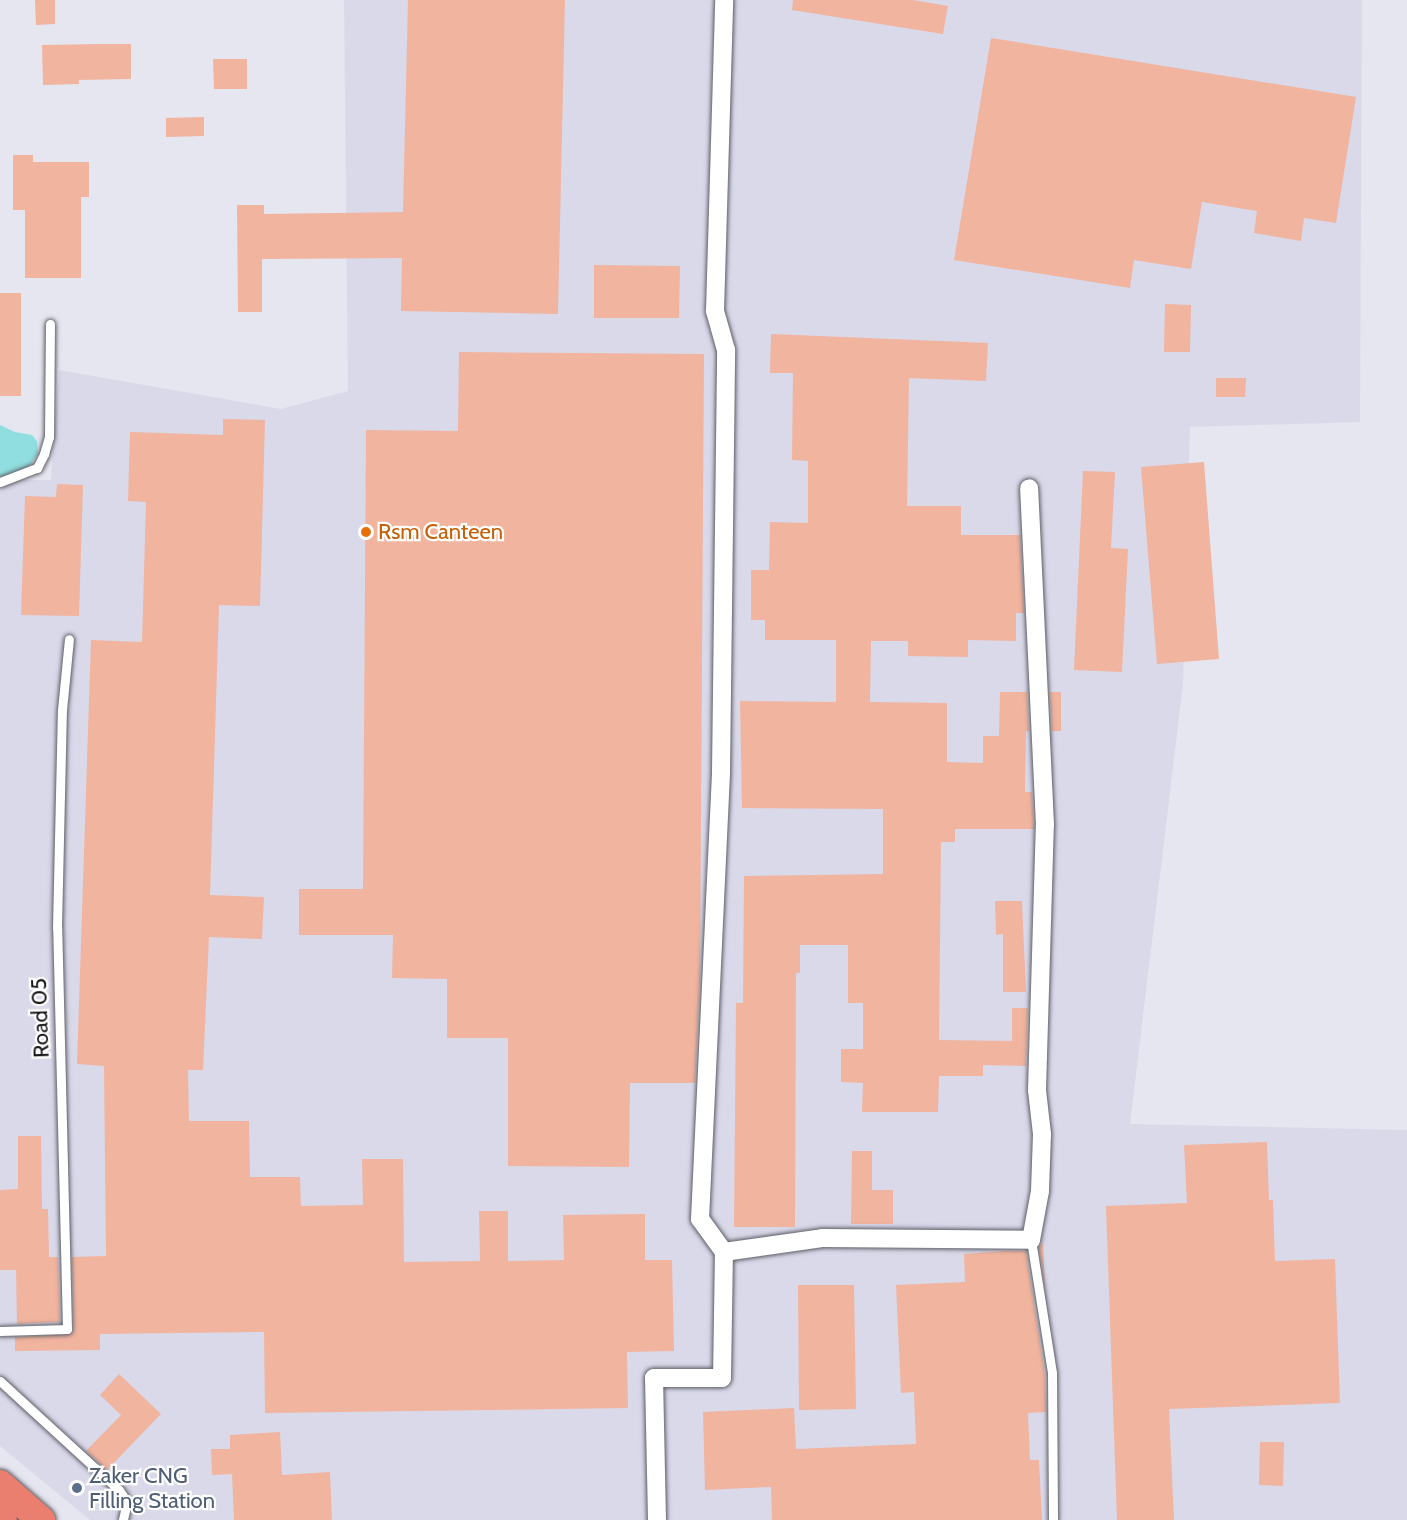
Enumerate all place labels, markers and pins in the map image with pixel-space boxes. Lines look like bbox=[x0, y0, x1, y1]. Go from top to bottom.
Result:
place label: Rsm Canteen bbox=[378, 519, 503, 545]
marker: Rsm Canteen bbox=[359, 525, 373, 539]
place label: Zaker CNG Filling Station bbox=[89, 1462, 215, 1514]
marker: Zaker CNG Filling Station bbox=[70, 1481, 84, 1495]

